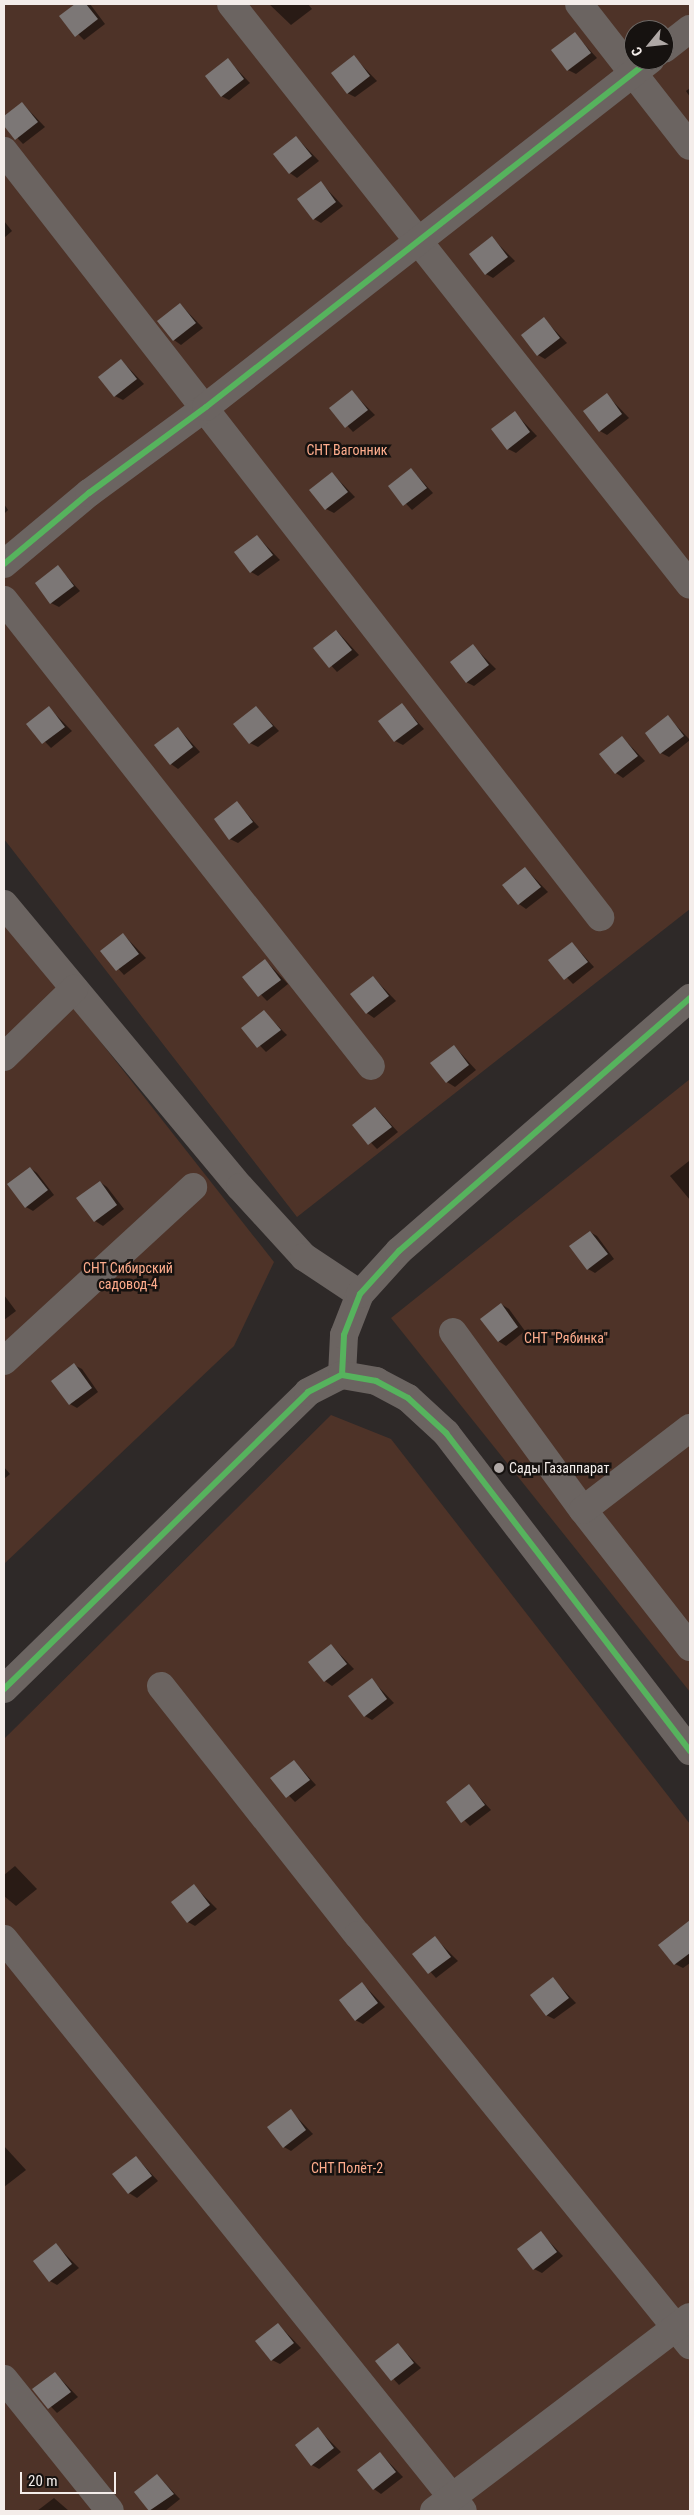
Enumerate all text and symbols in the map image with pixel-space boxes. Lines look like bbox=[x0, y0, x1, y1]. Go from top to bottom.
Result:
north arrow bbox=[624, 20, 674, 70]
text: С bbox=[628, 44, 646, 59]
park label: СНТ Вагонник bbox=[306, 442, 388, 458]
park label: СНТ Сибирский садовод-4 bbox=[83, 1260, 173, 1292]
park label: СНТ "Рябинка" bbox=[524, 1330, 608, 1346]
place label: Сады Газаппарат bbox=[509, 1460, 609, 1476]
marker: Сады Газаппарат bbox=[493, 1462, 505, 1474]
park label: СНТ Полёт-2 bbox=[311, 2160, 383, 2176]
scale bar bbox=[22, 2462, 119, 2494]
text: 20 m bbox=[28, 2472, 58, 2490]

